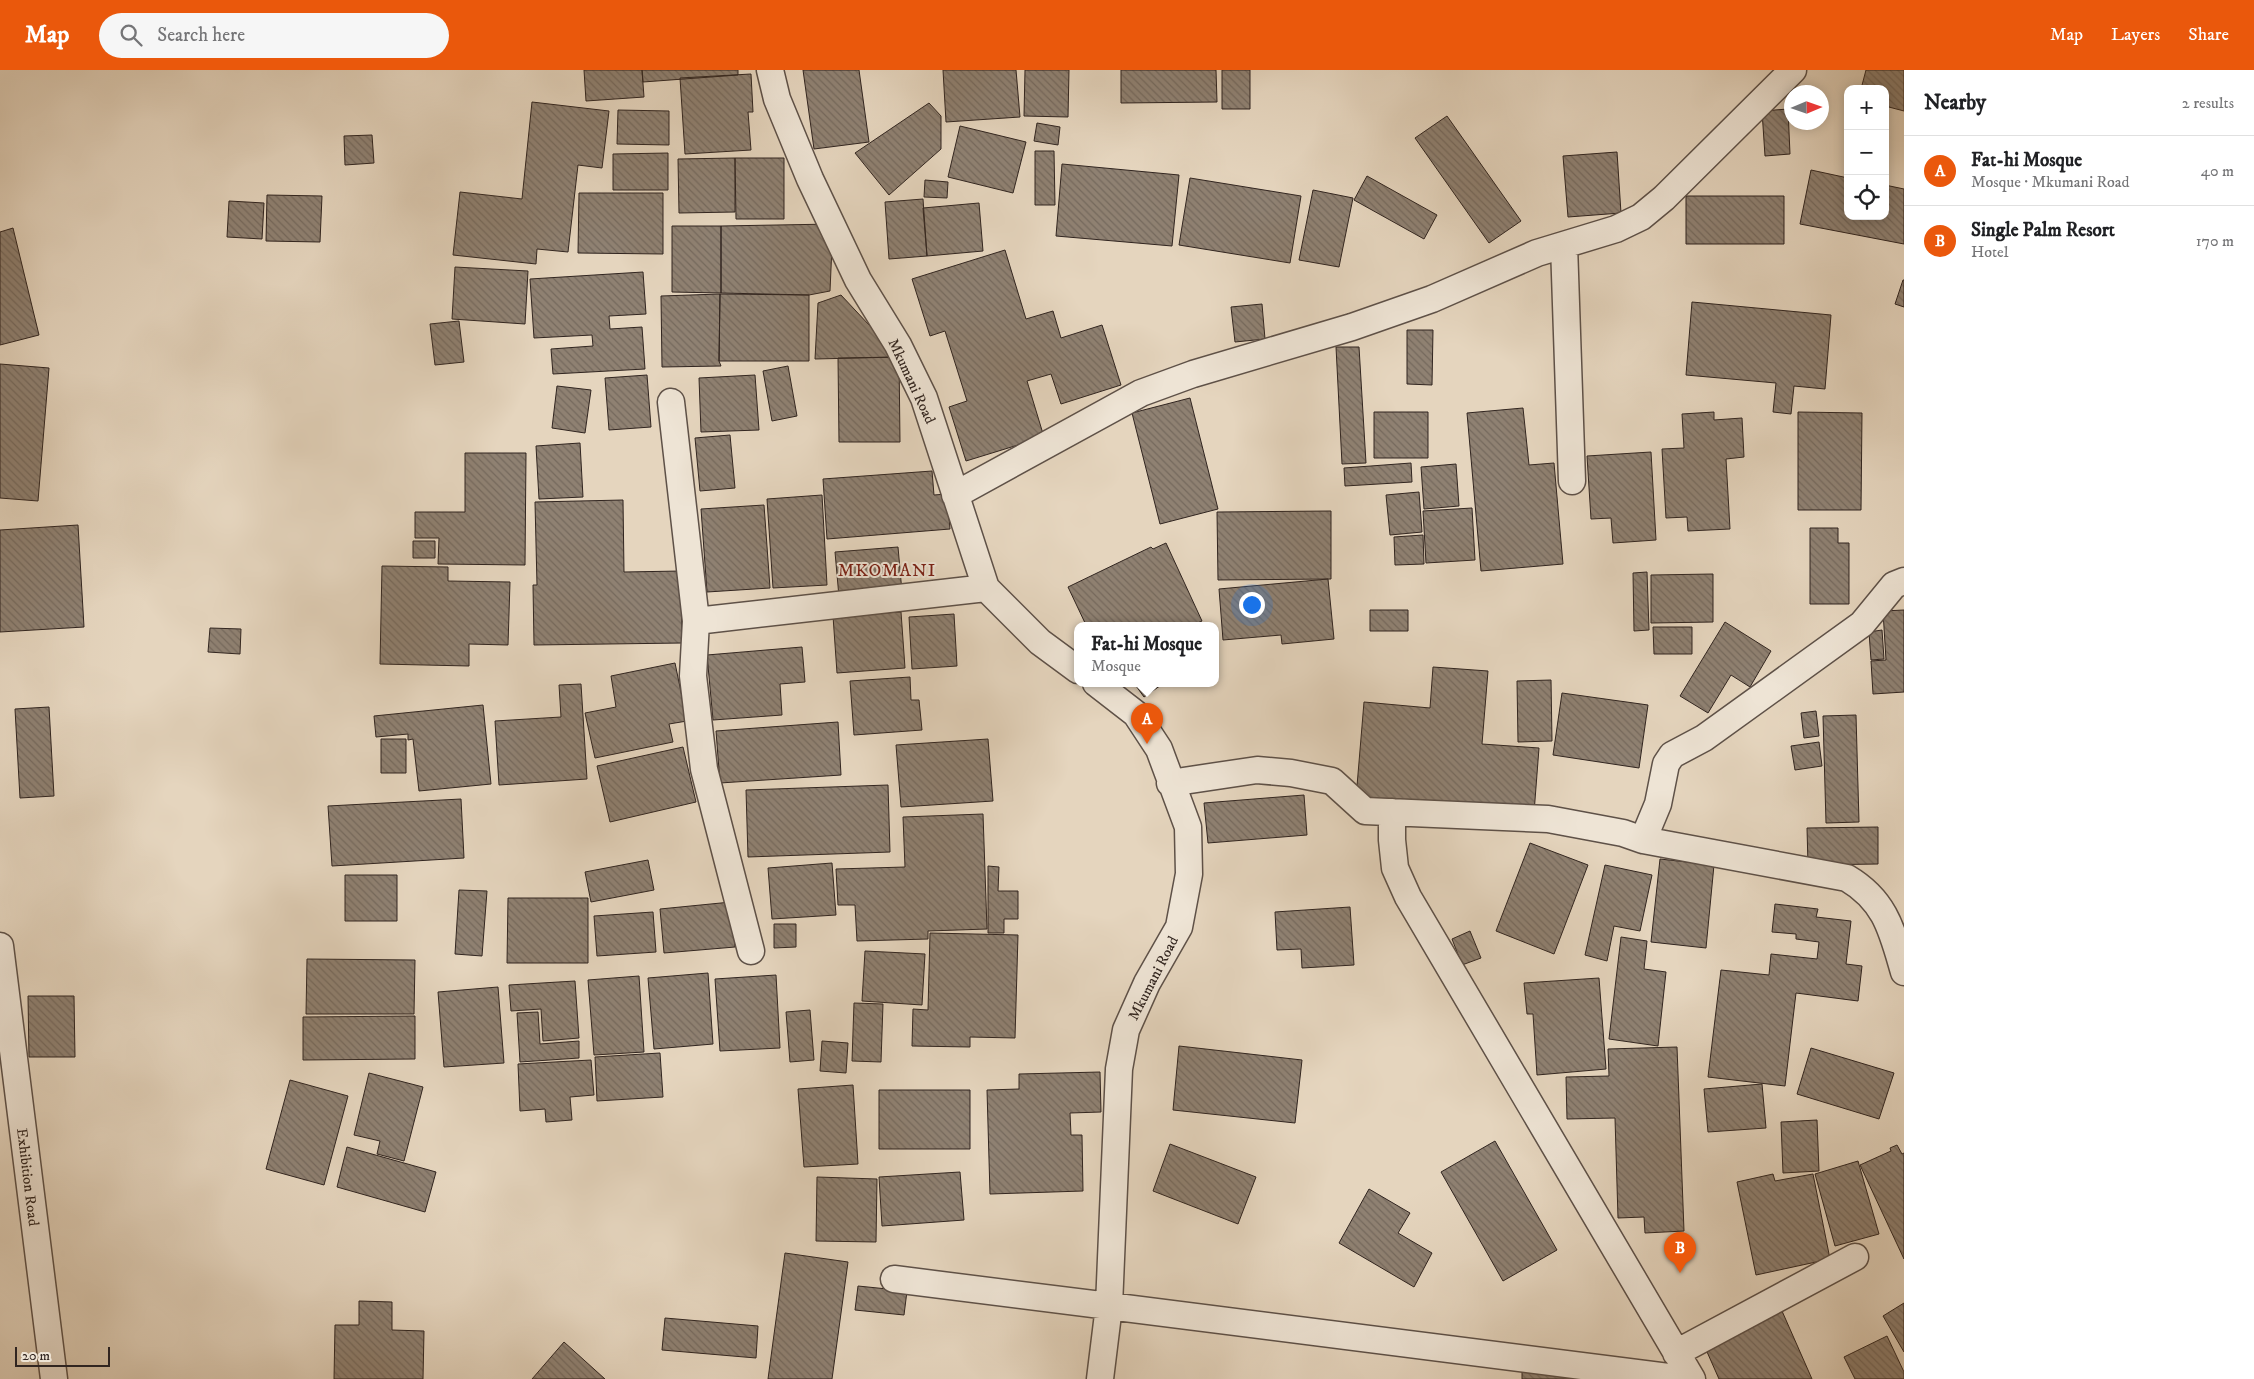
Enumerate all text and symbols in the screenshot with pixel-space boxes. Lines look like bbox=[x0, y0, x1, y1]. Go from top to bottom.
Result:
search box bbox=[99, 13, 449, 58]
text: Map bbox=[25, 20, 69, 50]
icon: search bbox=[117, 21, 145, 49]
text: Search here bbox=[157, 24, 245, 47]
text: Map bbox=[2050, 24, 2083, 46]
text: Layers bbox=[2111, 24, 2160, 46]
text: Share bbox=[2188, 24, 2229, 46]
north arrow bbox=[1784, 85, 1829, 130]
map controls bbox=[1844, 85, 1889, 220]
button: + bbox=[1844, 85, 1889, 130]
text: Nearby bbox=[1924, 90, 1986, 116]
text: 2 results bbox=[2182, 93, 2234, 113]
button: − bbox=[1844, 130, 1889, 175]
text: Fat-hi Mosque bbox=[1971, 149, 2082, 172]
text: A bbox=[1935, 161, 1945, 181]
text: 40 m bbox=[2201, 161, 2234, 181]
text: Mosque · Mkumani Road bbox=[1971, 172, 2130, 192]
button: locate bbox=[1844, 175, 1889, 220]
text: Single Palm Resort bbox=[1971, 219, 2115, 242]
text: B bbox=[1935, 231, 1945, 251]
text: 170 m bbox=[2196, 231, 2234, 251]
text: Hotel bbox=[1971, 242, 2009, 262]
street label: Mkumani Road bbox=[884, 336, 940, 427]
district label: MKOMANI bbox=[838, 560, 936, 582]
your location bbox=[1239, 592, 1265, 618]
popup bbox=[1074, 622, 1219, 687]
text: Fat-hi Mosque bbox=[1091, 633, 1202, 656]
text: Mosque bbox=[1091, 656, 1141, 676]
pin: A bbox=[1131, 703, 1163, 744]
street label: Mkumani Road bbox=[1124, 933, 1183, 1024]
street label: Exhibition Road bbox=[12, 1127, 43, 1228]
pin: B bbox=[1664, 1232, 1696, 1273]
scale bar bbox=[15, 1344, 110, 1367]
text: 20 m bbox=[22, 1347, 50, 1365]

